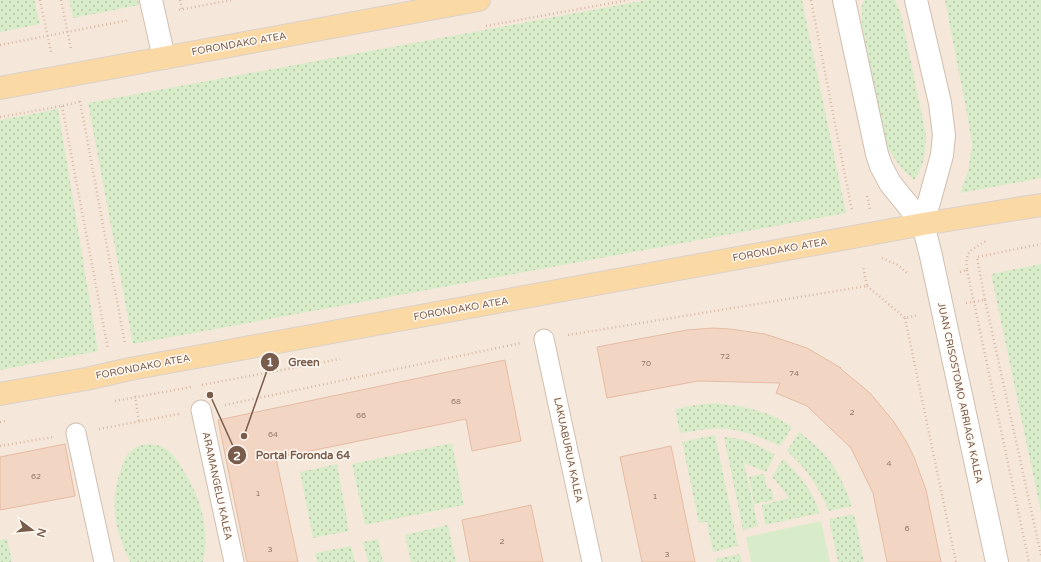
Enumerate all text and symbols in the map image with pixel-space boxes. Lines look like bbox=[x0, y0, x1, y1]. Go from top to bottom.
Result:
street label: FORONDAKO ATEA bbox=[191, 30, 287, 58]
street label: FORONDAKO ATEA bbox=[732, 236, 828, 264]
street label: FORONDAKO ATEA bbox=[413, 295, 509, 323]
street label: JUAN CRISOSTOMO ARRIAGA KALEA bbox=[935, 302, 985, 484]
callout: Green bbox=[260, 350, 328, 373]
street label: FORONDAKO ATEA bbox=[95, 352, 191, 382]
house number: 72 bbox=[720, 352, 730, 361]
text: 1 bbox=[266, 355, 274, 369]
text: Green bbox=[288, 356, 320, 369]
house number: 70 bbox=[641, 359, 651, 368]
house number: 74 bbox=[789, 369, 799, 378]
street label: LAKUABURUA KALEA bbox=[551, 396, 585, 504]
house number: 68 bbox=[451, 397, 461, 406]
house number: 2 bbox=[849, 408, 855, 417]
house number: 66 bbox=[356, 411, 366, 420]
house number: 64 bbox=[268, 430, 278, 439]
street label: ARAMANGELU KALEA bbox=[200, 431, 234, 541]
callout: Portal Foronda 64 bbox=[227, 444, 358, 467]
text: 2 bbox=[233, 449, 241, 463]
text: Portal Foronda 64 bbox=[256, 449, 350, 462]
house number: 4 bbox=[886, 459, 892, 468]
house number: 62 bbox=[31, 472, 41, 481]
house number: 1 bbox=[255, 489, 261, 498]
house number: 1 bbox=[652, 492, 658, 501]
north arrow bbox=[12, 510, 52, 550]
house number: 6 bbox=[904, 524, 910, 533]
text: N bbox=[34, 527, 49, 539]
house number: 2 bbox=[499, 537, 505, 546]
house number: 3 bbox=[267, 545, 273, 554]
house number: 3 bbox=[664, 550, 670, 559]

